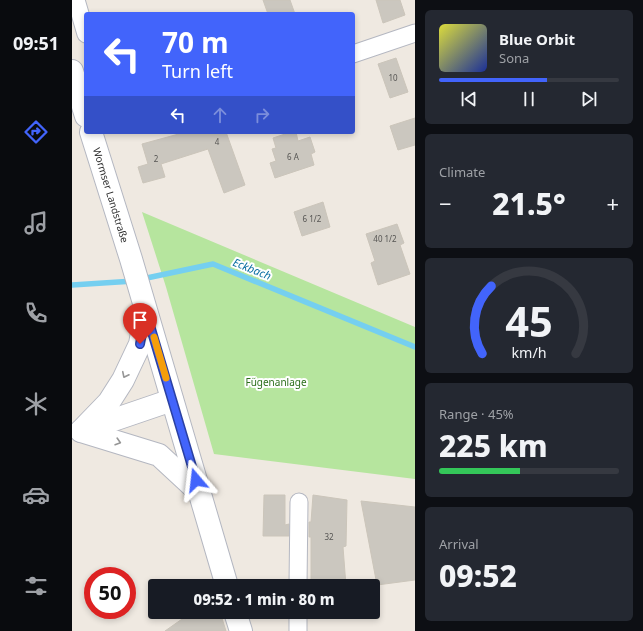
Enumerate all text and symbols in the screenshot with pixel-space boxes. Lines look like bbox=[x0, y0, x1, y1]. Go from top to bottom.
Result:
text: 70 m bbox=[162, 23, 229, 61]
icon: left bbox=[96, 28, 148, 80]
text: Blue Orbit bbox=[499, 29, 575, 49]
text: 09:51 bbox=[13, 31, 59, 55]
text: Sona bbox=[499, 49, 529, 67]
text: Turn left bbox=[162, 59, 233, 83]
house number: 10 bbox=[388, 72, 398, 83]
icon: previous bbox=[458, 88, 480, 110]
icon: pause bbox=[518, 88, 540, 110]
icon: next bbox=[578, 88, 600, 110]
icon: left bbox=[167, 104, 189, 126]
icon: ahead bbox=[209, 104, 231, 126]
icon: right bbox=[251, 104, 273, 126]
icon: directions bbox=[22, 118, 50, 146]
house number: 4 bbox=[215, 136, 220, 147]
street label: Wormser Landstraße bbox=[90, 146, 132, 245]
house number: 6 A bbox=[287, 151, 300, 162]
house number: 2 bbox=[154, 153, 159, 164]
text: Climate bbox=[439, 163, 485, 181]
text: 21.5° bbox=[492, 183, 566, 224]
text: − bbox=[439, 188, 452, 218]
text: + bbox=[606, 188, 619, 218]
icon: music bbox=[22, 209, 50, 237]
house number: 6 1/2 bbox=[303, 213, 322, 224]
house number: 40 1/2 bbox=[373, 233, 397, 244]
water label: Eckbach bbox=[231, 254, 274, 283]
text: 45 bbox=[505, 292, 553, 348]
icon: phone bbox=[22, 299, 50, 327]
pin bbox=[123, 303, 157, 344]
icon: arrive bbox=[129, 309, 151, 331]
text: km/h bbox=[511, 342, 547, 361]
one-way arrow bbox=[122, 370, 130, 378]
park label: Fügenanlage bbox=[245, 375, 307, 389]
icon: climate bbox=[22, 390, 50, 418]
text: Range · 45% bbox=[439, 405, 514, 423]
text: 225 km bbox=[439, 425, 548, 466]
one-way arrow bbox=[115, 437, 122, 446]
position arrow bbox=[175, 459, 217, 501]
icon: car bbox=[22, 481, 50, 509]
house number: 32 bbox=[324, 531, 334, 542]
text: Arrival bbox=[439, 535, 479, 553]
text: 09:52 bbox=[439, 555, 517, 596]
speed limit sign: 50 bbox=[84, 567, 136, 619]
icon: filters bbox=[22, 572, 50, 600]
text: 09:52 · 1 min · 80 m bbox=[193, 589, 335, 609]

